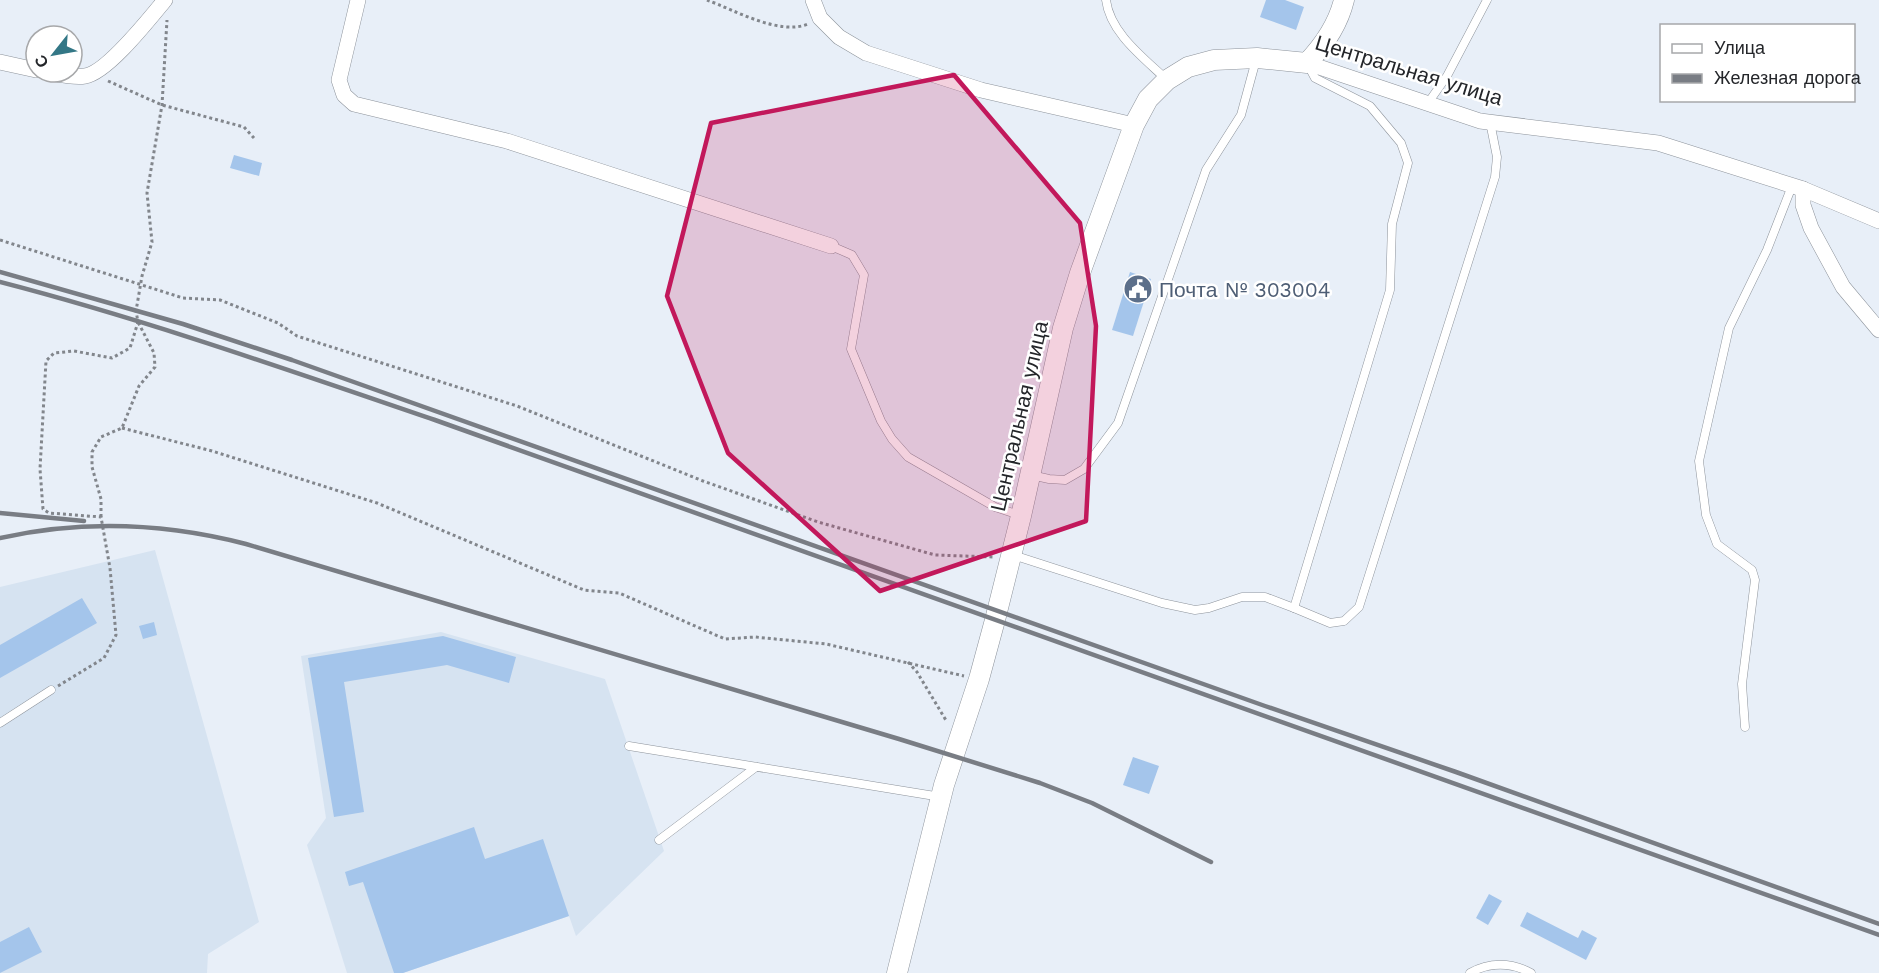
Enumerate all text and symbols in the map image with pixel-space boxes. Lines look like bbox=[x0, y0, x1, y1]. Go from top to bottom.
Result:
north arrow bbox=[24, 24, 84, 84]
legend bbox=[1660, 24, 1855, 102]
street label: Центральная улица bbox=[1312, 30, 1506, 110]
text: Улица bbox=[1714, 37, 1766, 58]
text: С bbox=[30, 51, 53, 71]
text: Железная дорога bbox=[1714, 67, 1862, 88]
public building icon: Почта № 303004 bbox=[1122, 273, 1154, 305]
place label: Почта № 303004 bbox=[1159, 277, 1331, 302]
street label: Центральная улица bbox=[985, 318, 1053, 514]

